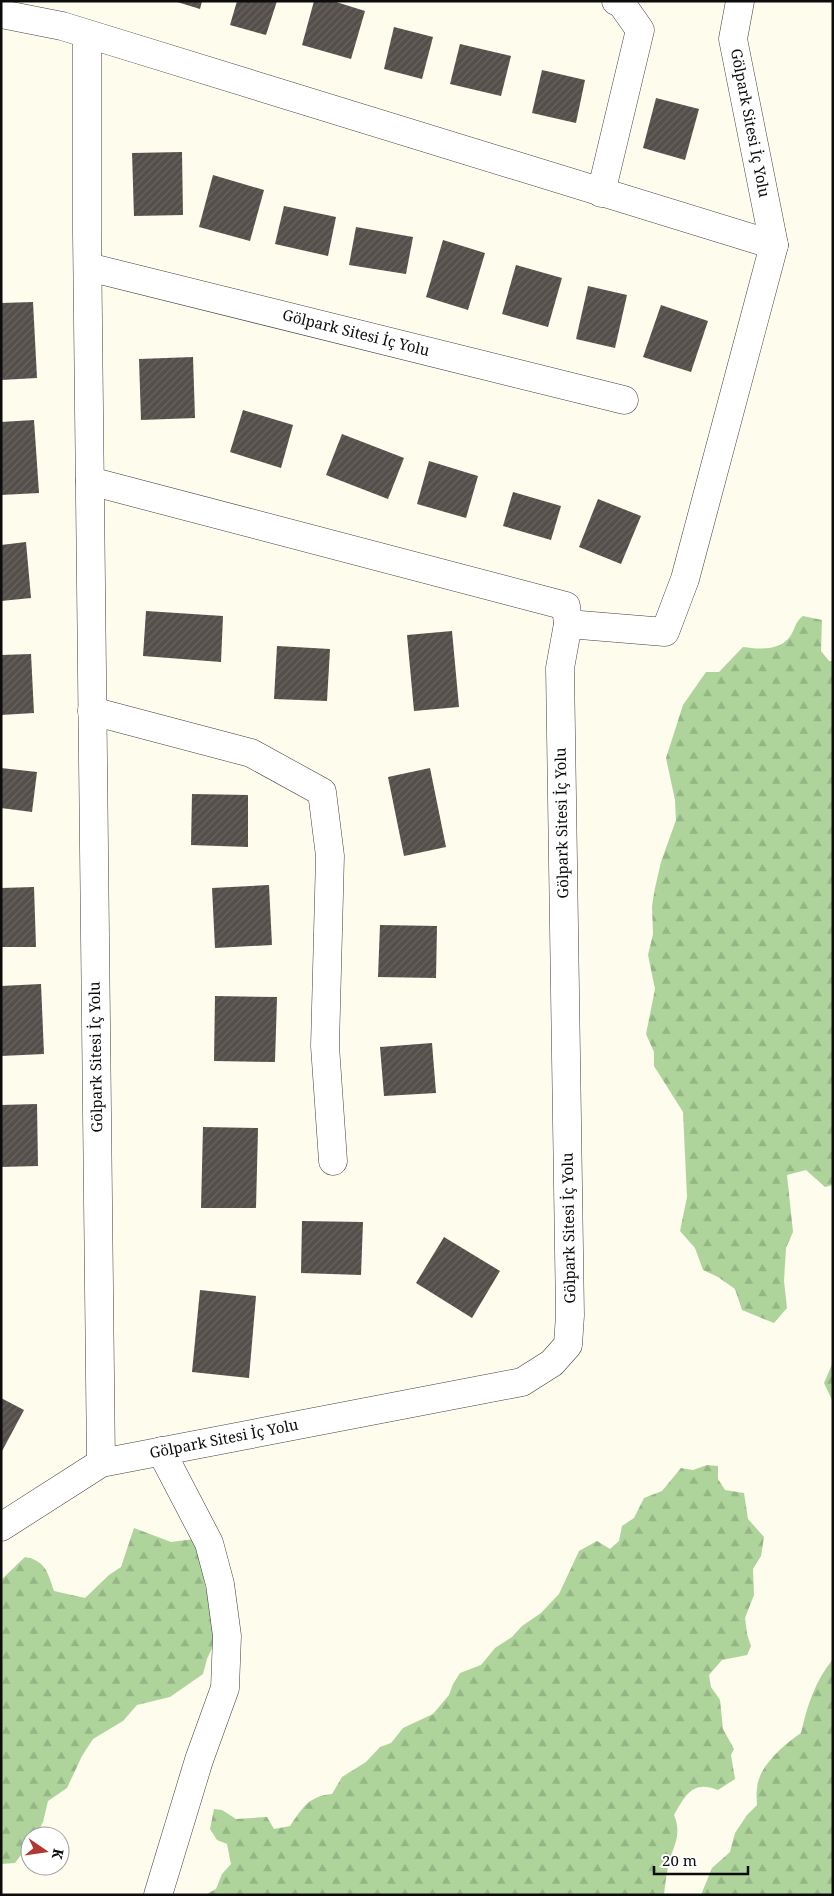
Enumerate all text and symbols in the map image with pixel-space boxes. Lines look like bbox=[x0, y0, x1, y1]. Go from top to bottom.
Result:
street label: Gölpark Sitesi İç Yolu bbox=[727, 47, 775, 199]
street label: Gölpark Sitesi İç Yolu bbox=[281, 304, 432, 360]
street label: Gölpark Sitesi İç Yolu bbox=[550, 747, 572, 899]
street label: Gölpark Sitesi İç Yolu bbox=[84, 981, 106, 1133]
street label: Gölpark Sitesi İç Yolu bbox=[557, 1152, 579, 1304]
street label: Gölpark Sitesi İç Yolu bbox=[148, 1414, 300, 1462]
north arrow bbox=[20, 1826, 70, 1876]
scale bar bbox=[654, 1844, 748, 1876]
text: K bbox=[48, 1847, 69, 1862]
text: 20 m bbox=[662, 1850, 697, 1870]

